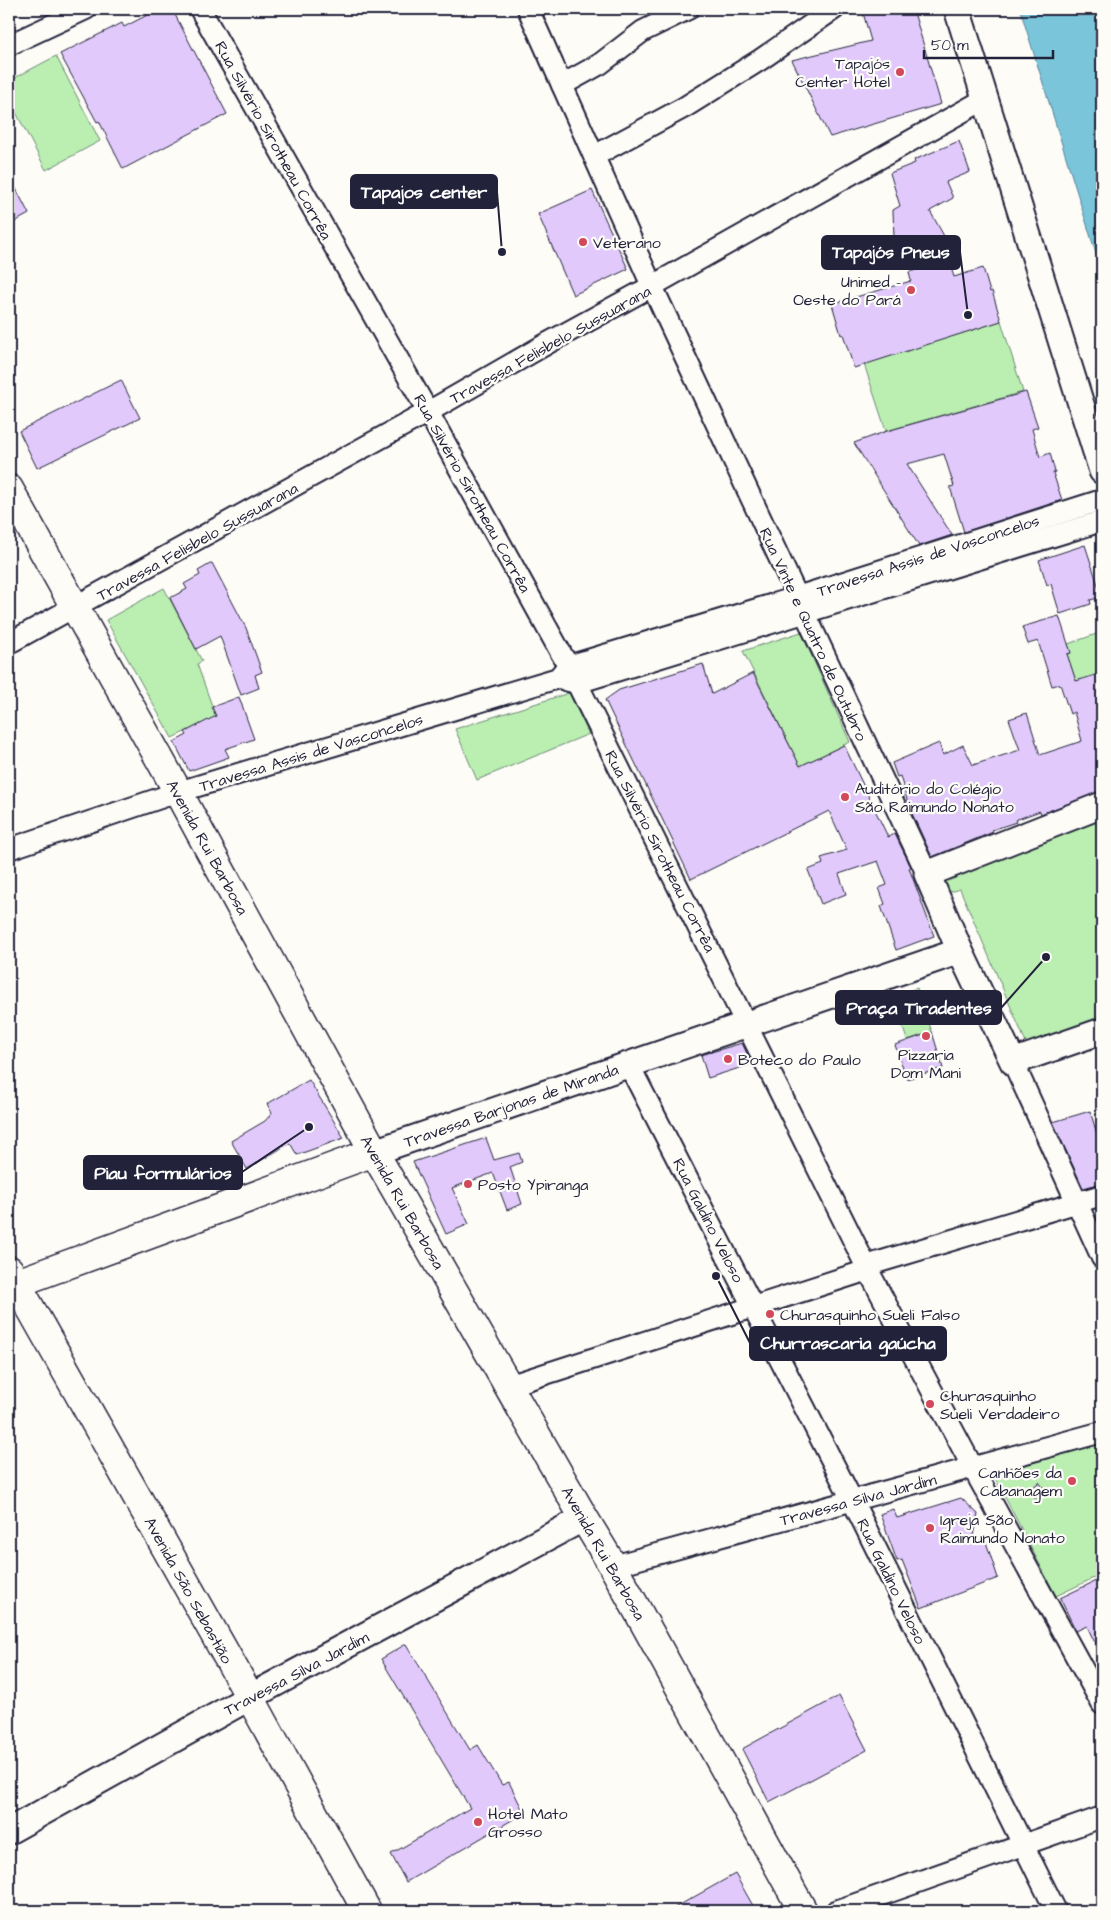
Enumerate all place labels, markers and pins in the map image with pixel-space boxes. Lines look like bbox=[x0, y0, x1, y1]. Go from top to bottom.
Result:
place label: Tapajós Center Hotel bbox=[795, 53, 890, 93]
marker: Tapajós Center Hotel bbox=[894, 66, 906, 78]
callout: Tapajos center bbox=[351, 175, 497, 208]
place label: Veterano bbox=[593, 232, 661, 254]
marker: Veterano bbox=[577, 236, 589, 248]
callout: Tapajós Pneus bbox=[822, 236, 960, 269]
place label: Unimed - Oeste do Pará bbox=[793, 271, 901, 311]
marker: Unimed - Oeste do Pará bbox=[905, 284, 917, 296]
place label: Auditório do Colégio São Raimundo Nonato bbox=[855, 778, 1014, 818]
marker: Auditório do Colégio São Raimundo Nonato bbox=[839, 791, 851, 803]
callout: Praça Tiradentes bbox=[836, 991, 1001, 1024]
marker: Pizzaria Dom Mani bbox=[920, 1030, 932, 1042]
place label: Pizzaria Dom Mani bbox=[891, 1044, 962, 1084]
place label: Boteco do Paulo bbox=[738, 1049, 861, 1071]
marker: Boteco do Paulo bbox=[722, 1053, 734, 1065]
callout: Piau formulários bbox=[84, 1156, 242, 1189]
place label: Posto Ypiranga bbox=[478, 1174, 588, 1197]
marker: Posto Ypiranga bbox=[462, 1178, 474, 1190]
place label: Churasquinho Sueli Falso bbox=[780, 1304, 960, 1326]
marker: Churasquinho Sueli Falso bbox=[764, 1308, 776, 1320]
callout: Churrascaria gaúcha bbox=[750, 1327, 946, 1360]
place label: Churasquinho Sueli Verdadeiro bbox=[940, 1385, 1059, 1425]
marker: Churasquinho Sueli Verdadeiro bbox=[924, 1398, 936, 1410]
place label: Canhões da Cabanagem bbox=[978, 1462, 1063, 1503]
marker: Canhões da Cabanagem bbox=[1066, 1475, 1078, 1487]
place label: Igreja São Raimundo Nonato bbox=[940, 1509, 1065, 1549]
marker: Igreja São Raimundo Nonato bbox=[924, 1522, 936, 1534]
place label: Hotel Mato Grosso bbox=[488, 1803, 568, 1843]
marker: Hotel Mato Grosso bbox=[472, 1816, 484, 1828]

